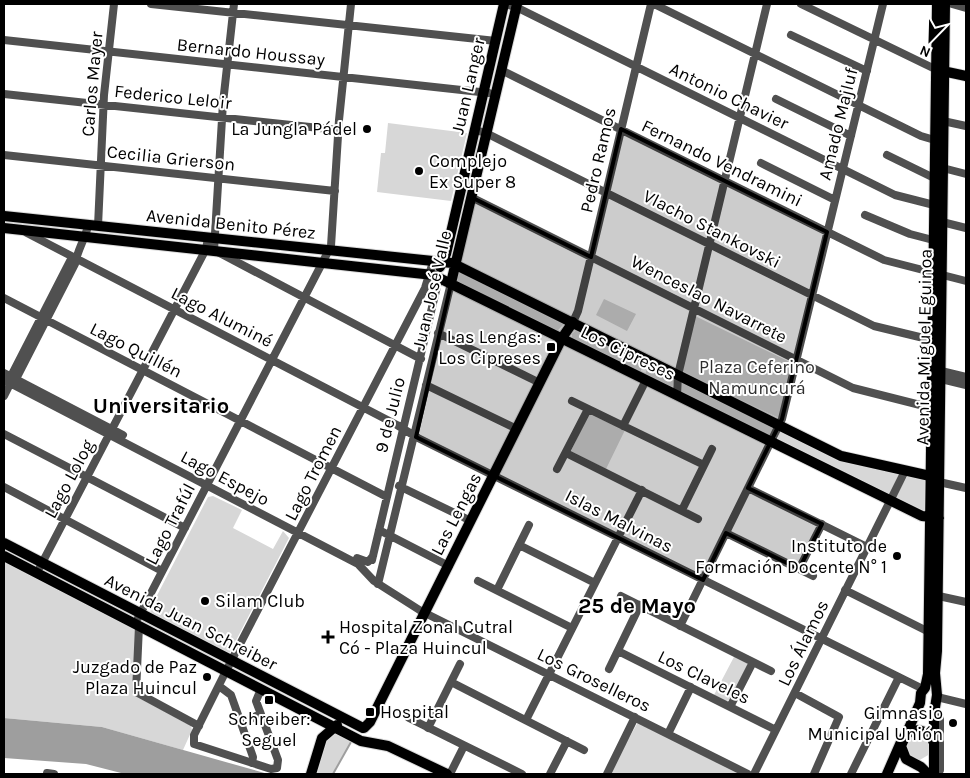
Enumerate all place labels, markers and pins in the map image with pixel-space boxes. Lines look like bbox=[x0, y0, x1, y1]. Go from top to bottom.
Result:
place label: La Jungla Pádel bbox=[231, 118, 357, 140]
marker: La Jungla Pádel bbox=[361, 123, 373, 135]
place label: Complejo Ex Super 8 bbox=[429, 150, 516, 193]
marker: Complejo Ex Super 8 bbox=[413, 165, 425, 177]
place label: Las Lengas: Los Cipreses bbox=[438, 326, 541, 369]
marker: Las Lengas: Los Cipreses bbox=[545, 341, 557, 353]
place label: Instituto de Formación Docente N° 1 bbox=[695, 535, 887, 578]
marker: Instituto de Formación Docente N° 1 bbox=[891, 550, 903, 562]
place label: Silam Club bbox=[215, 590, 305, 612]
marker: Silam Club bbox=[199, 595, 211, 607]
place label: Hospital Zonal Cutral Có - Plaza Huincul bbox=[339, 616, 513, 659]
marker: Hospital Zonal Cutral Có - Plaza Huincul bbox=[321, 630, 335, 644]
place label: Juzgado de Paz Plaza Huincul bbox=[73, 656, 197, 699]
marker: Juzgado de Paz Plaza Huincul bbox=[201, 671, 213, 683]
marker: Schreiber: Seguel bbox=[263, 694, 275, 706]
place label: Hospital bbox=[380, 701, 449, 723]
place label: Gimnasio Municipal Unión bbox=[808, 702, 943, 745]
marker: Hospital bbox=[364, 706, 376, 718]
place label: Schreiber: Seguel bbox=[228, 708, 310, 751]
marker: Gimnasio Municipal Unión bbox=[947, 717, 959, 729]

